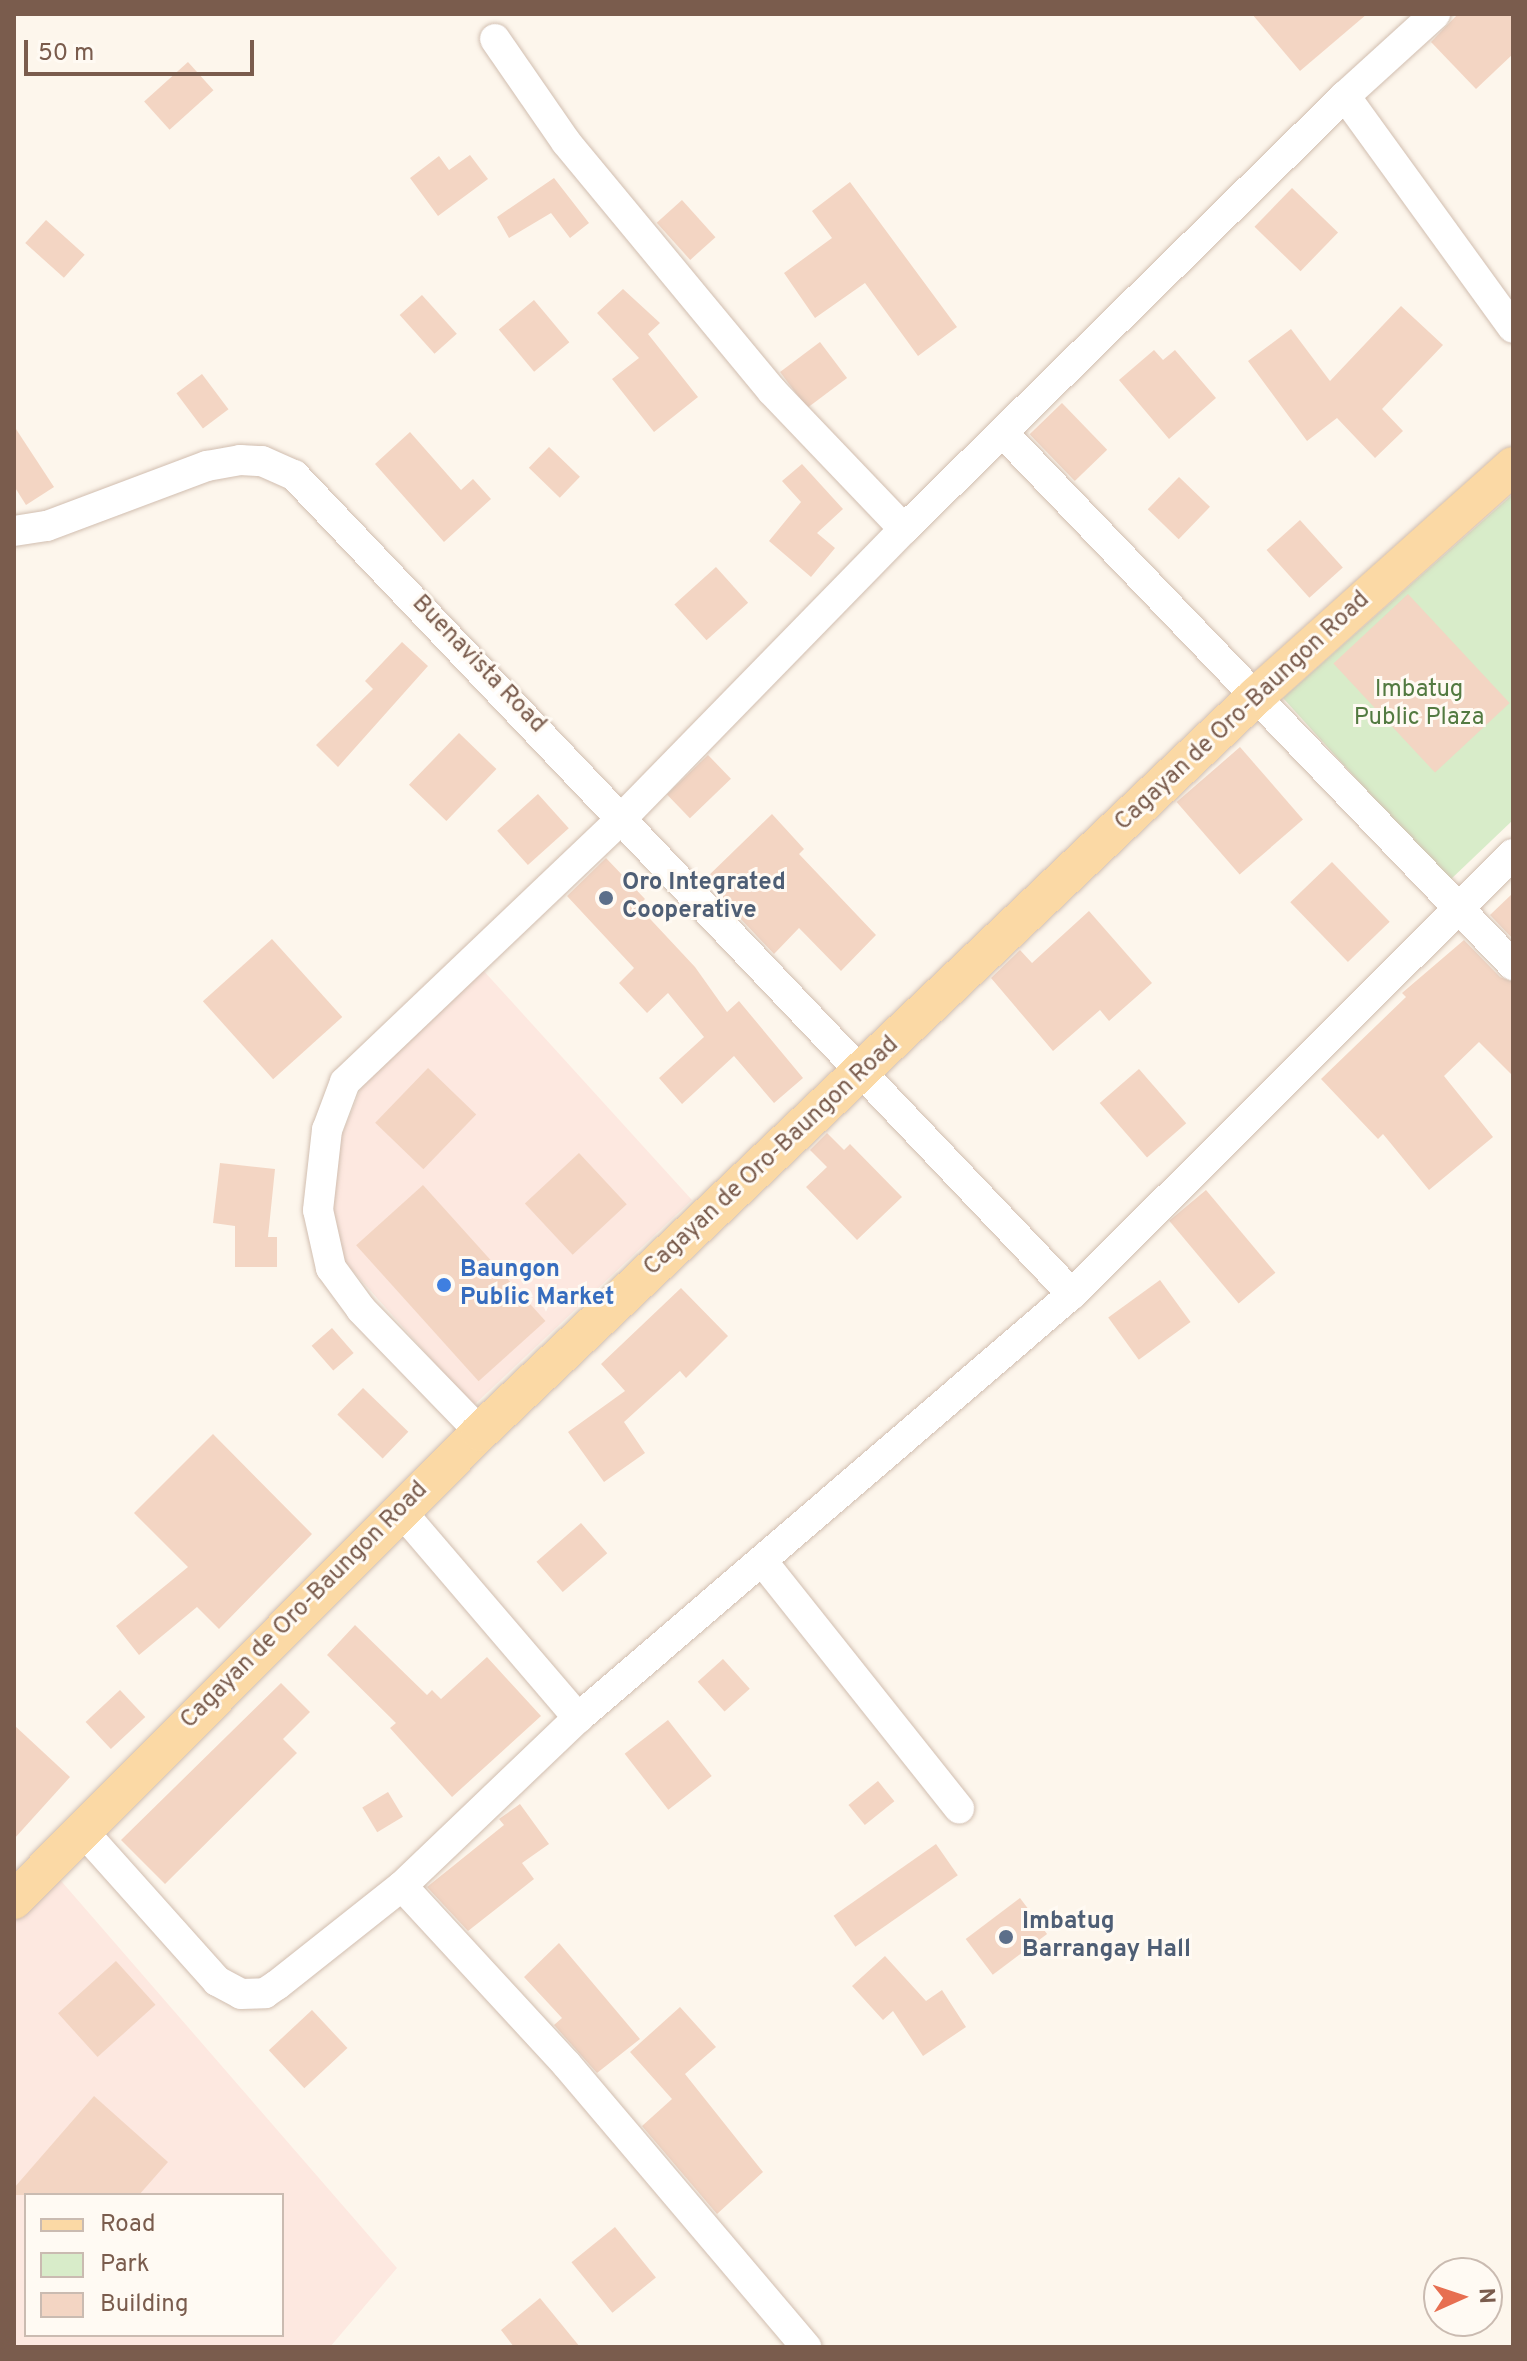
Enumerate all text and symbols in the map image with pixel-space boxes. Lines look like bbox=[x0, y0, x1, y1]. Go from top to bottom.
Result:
scale bar bbox=[28, 24, 258, 74]
text: 50 m bbox=[38, 39, 94, 69]
street label: Cagayan de Oro-Baungon Road bbox=[1110, 586, 1376, 838]
street label: Buenavista Road bbox=[405, 590, 551, 740]
park label: Imbatug Public Plaza bbox=[1354, 677, 1484, 733]
place label: Oro Integrated Cooperative bbox=[622, 870, 786, 926]
marker: Oro Integrated Cooperative bbox=[597, 889, 615, 907]
street label: Cagayan de Oro-Baungon Road bbox=[639, 1031, 905, 1283]
place label: Baungon Public Market bbox=[460, 1257, 615, 1313]
marker: Baungon Public Market bbox=[435, 1276, 453, 1294]
street label: Cagayan de Oro-Baungon Road bbox=[175, 1476, 435, 1736]
place label: Imbatug Barrangay Hall bbox=[1022, 1909, 1191, 1965]
marker: Imbatug Barrangay Hall bbox=[997, 1928, 1015, 1946]
legend bbox=[24, 2193, 284, 2337]
text: Road bbox=[100, 2210, 156, 2240]
text: Park bbox=[100, 2250, 150, 2280]
north arrow bbox=[1423, 2257, 1503, 2337]
text: N bbox=[1472, 2287, 1499, 2304]
text: Building bbox=[100, 2290, 189, 2320]

